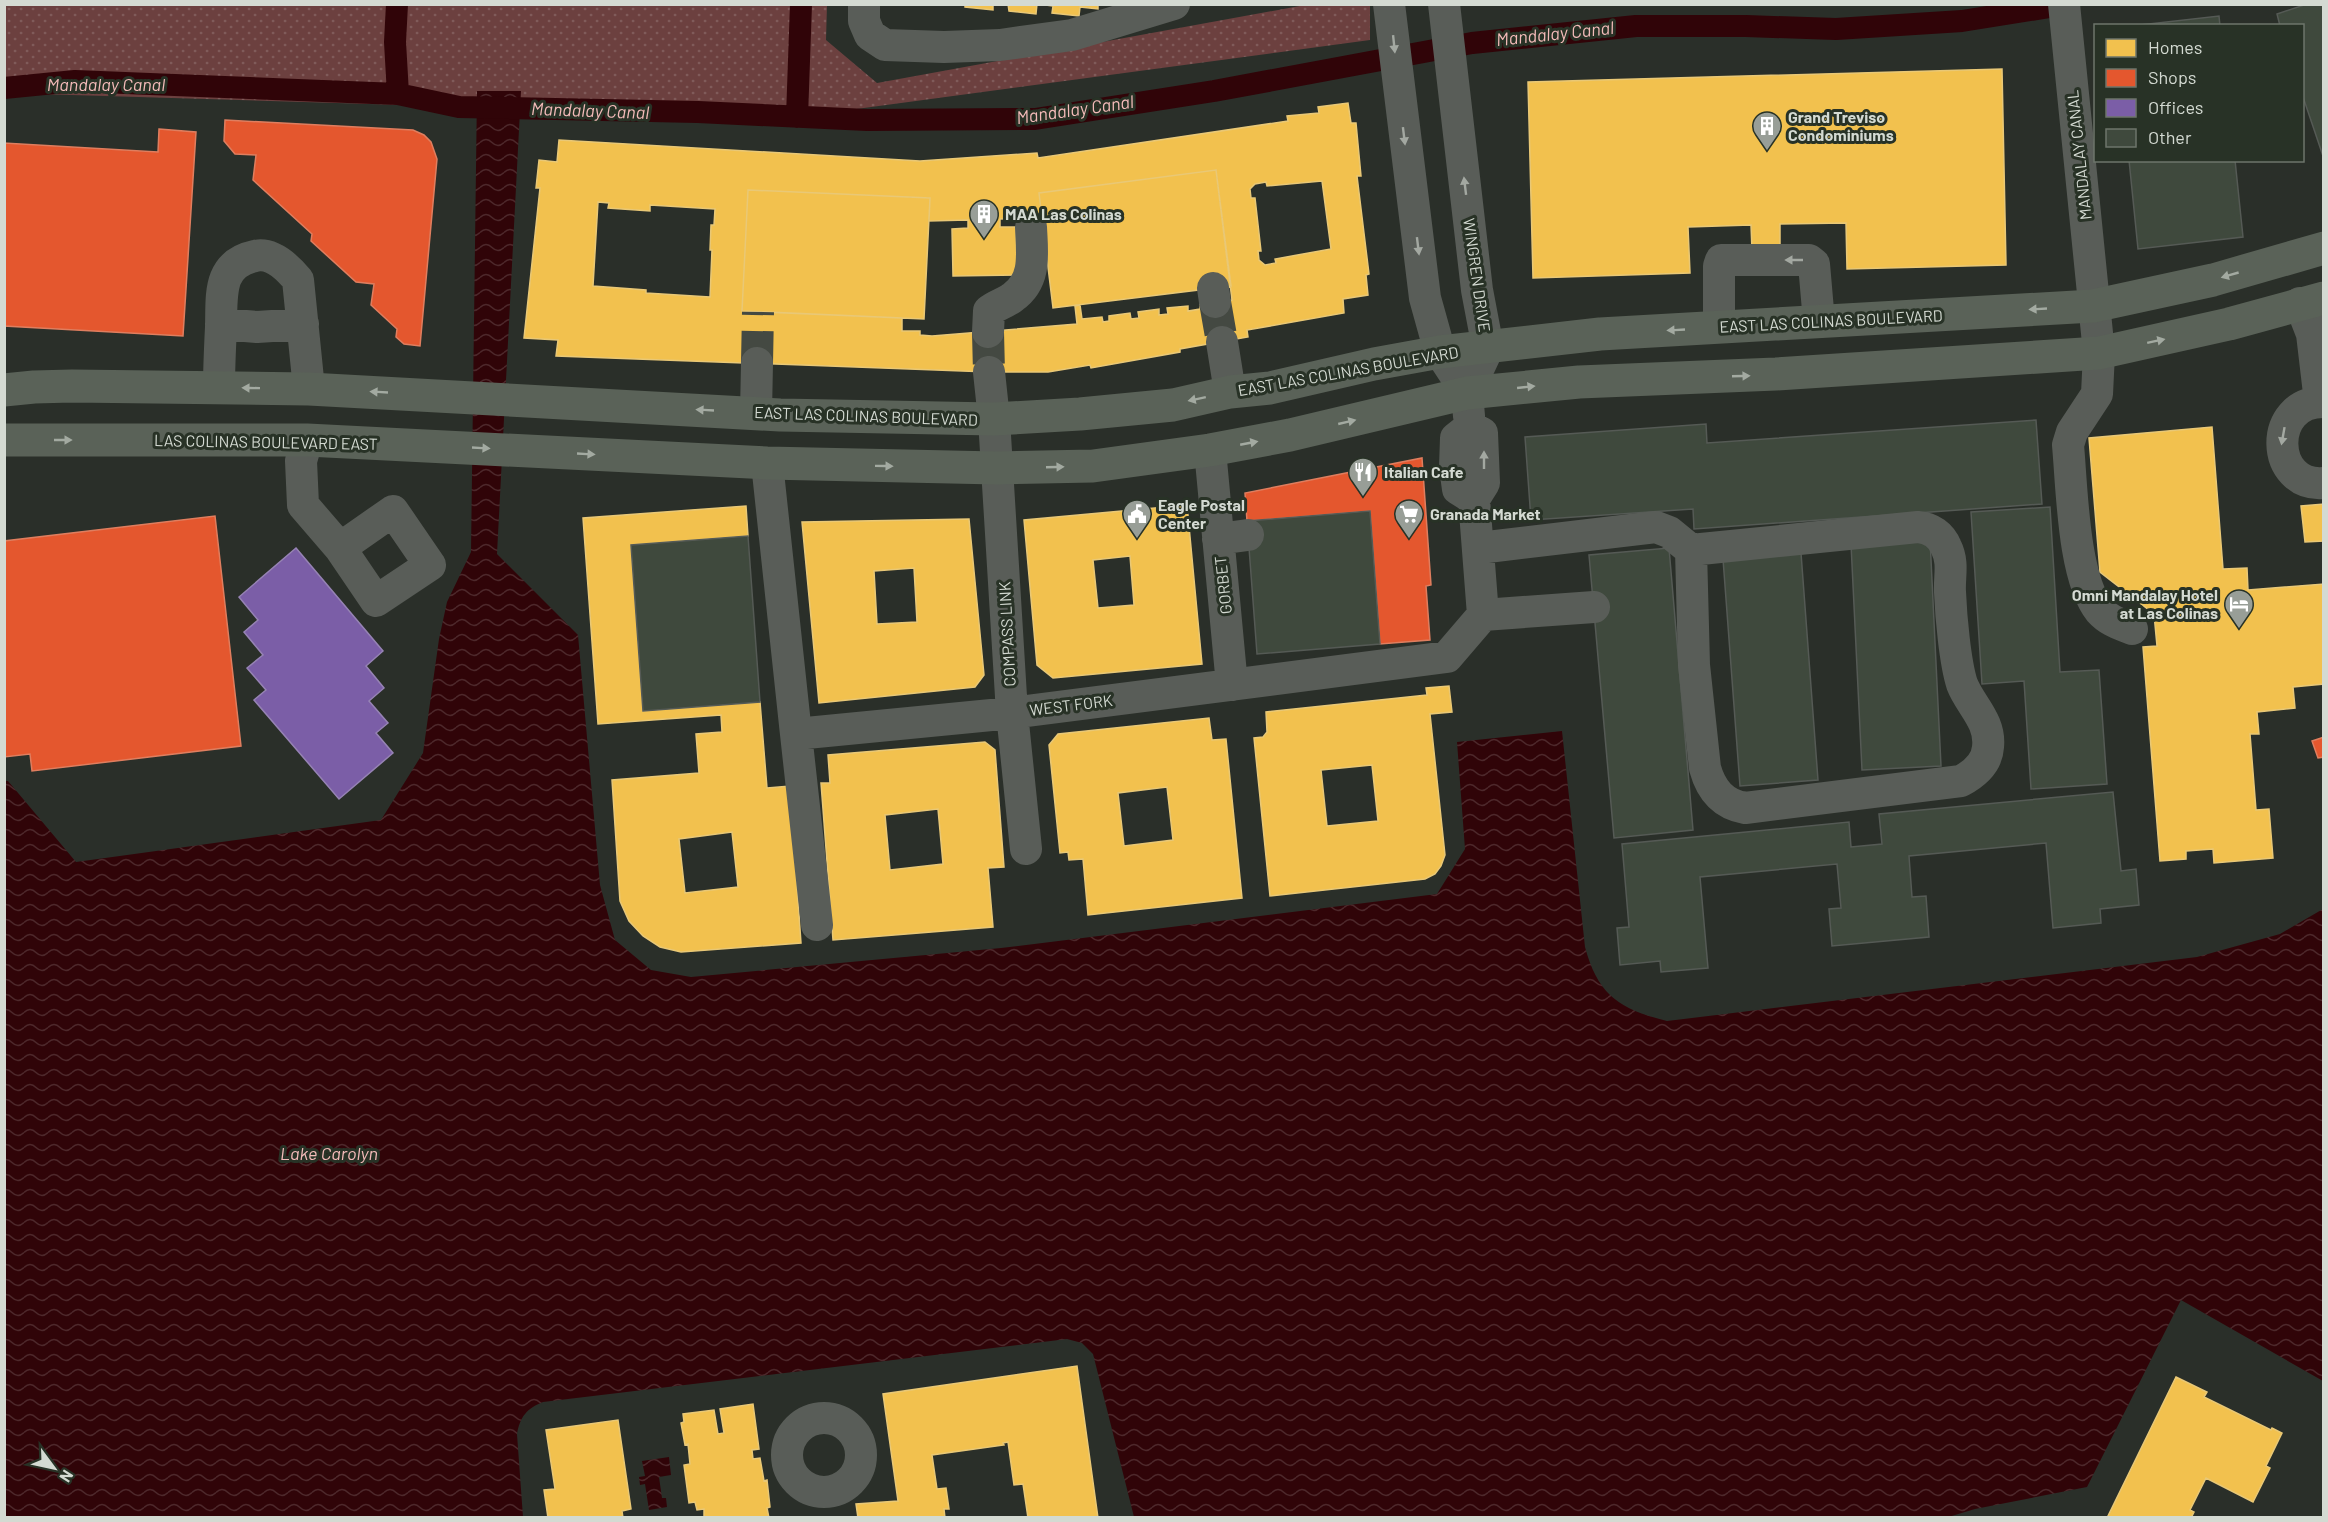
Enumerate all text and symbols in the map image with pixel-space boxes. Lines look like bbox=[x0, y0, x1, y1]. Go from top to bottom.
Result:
water label: Mandalay Canal bbox=[1495, 16, 1615, 50]
legend bbox=[2094, 24, 2304, 162]
one-way arrow bbox=[1389, 34, 1399, 53]
text: Homes bbox=[2148, 36, 2202, 58]
text: Shops bbox=[2148, 66, 2197, 88]
water label: Mandalay Canal bbox=[47, 73, 165, 95]
street label: MANDALAY CANAL bbox=[2062, 89, 2095, 221]
water label: Mandalay Canal bbox=[1015, 90, 1135, 128]
text: Offices bbox=[2148, 96, 2204, 118]
water label: Mandalay Canal bbox=[531, 97, 650, 123]
place label: Grand Treviso Condominiums bbox=[1788, 107, 1894, 144]
building icon: Grand Treviso Condominiums bbox=[1751, 110, 1783, 152]
one-way arrow bbox=[1400, 126, 1409, 145]
text: Other bbox=[2148, 126, 2192, 148]
one-way arrow bbox=[1460, 177, 1470, 196]
building icon: MAA Las Colinas bbox=[968, 198, 1000, 240]
place label: MAA Las Colinas bbox=[1005, 204, 1122, 223]
street label: WINGREN DRIVE bbox=[1460, 217, 1495, 333]
one-way arrow bbox=[1413, 237, 1423, 256]
one-way arrow bbox=[1784, 255, 1803, 265]
one-way arrow bbox=[2220, 271, 2238, 280]
street label: EAST LAS COLINAS BOULEVARD bbox=[1719, 305, 1943, 336]
one-way arrow bbox=[2029, 305, 2048, 314]
one-way arrow bbox=[1666, 325, 1685, 334]
one-way arrow bbox=[2147, 336, 2166, 345]
street label: EAST LAS COLINAS BOULEVARD bbox=[1236, 342, 1460, 399]
one-way arrow bbox=[1732, 371, 1751, 380]
one-way arrow bbox=[1516, 382, 1535, 392]
one-way arrow bbox=[241, 383, 260, 393]
one-way arrow bbox=[370, 387, 389, 396]
one-way arrow bbox=[1188, 394, 1207, 404]
street label: EAST LAS COLINAS BOULEVARD bbox=[754, 402, 978, 429]
one-way arrow bbox=[695, 406, 714, 415]
one-way arrow bbox=[1338, 416, 1356, 426]
one-way arrow bbox=[2279, 427, 2288, 446]
street label: LAS COLINAS BOULEVARD EAST bbox=[154, 430, 378, 453]
one-way arrow bbox=[53, 435, 72, 445]
one-way arrow bbox=[1239, 438, 1258, 447]
one-way arrow bbox=[471, 444, 490, 453]
one-way arrow bbox=[577, 449, 596, 458]
one-way arrow bbox=[1479, 451, 1489, 470]
restaurant icon: Italian Cafe bbox=[1347, 456, 1379, 498]
one-way arrow bbox=[875, 461, 894, 470]
one-way arrow bbox=[1046, 462, 1065, 472]
place label: Italian Cafe bbox=[1384, 462, 1464, 481]
place label: Eagle Postal Center bbox=[1158, 495, 1245, 532]
public building icon: Eagle Postal Center bbox=[1121, 498, 1153, 540]
supermarket icon: Granada Market bbox=[1393, 498, 1425, 540]
place label: Granada Market bbox=[1430, 504, 1541, 523]
street label: GORBET bbox=[1210, 555, 1235, 615]
street label: COMPASS LINK bbox=[994, 581, 1019, 687]
place label: Omni Mandalay Hotel at Las Colinas bbox=[2072, 585, 2218, 622]
hotel icon: Omni Mandalay Hotel at Las Colinas bbox=[2223, 588, 2255, 630]
street label: WEST FORK bbox=[1028, 690, 1114, 719]
water label: Lake Carolyn bbox=[280, 1142, 378, 1164]
north arrow bbox=[24, 1438, 84, 1498]
text: N bbox=[56, 1467, 78, 1486]

